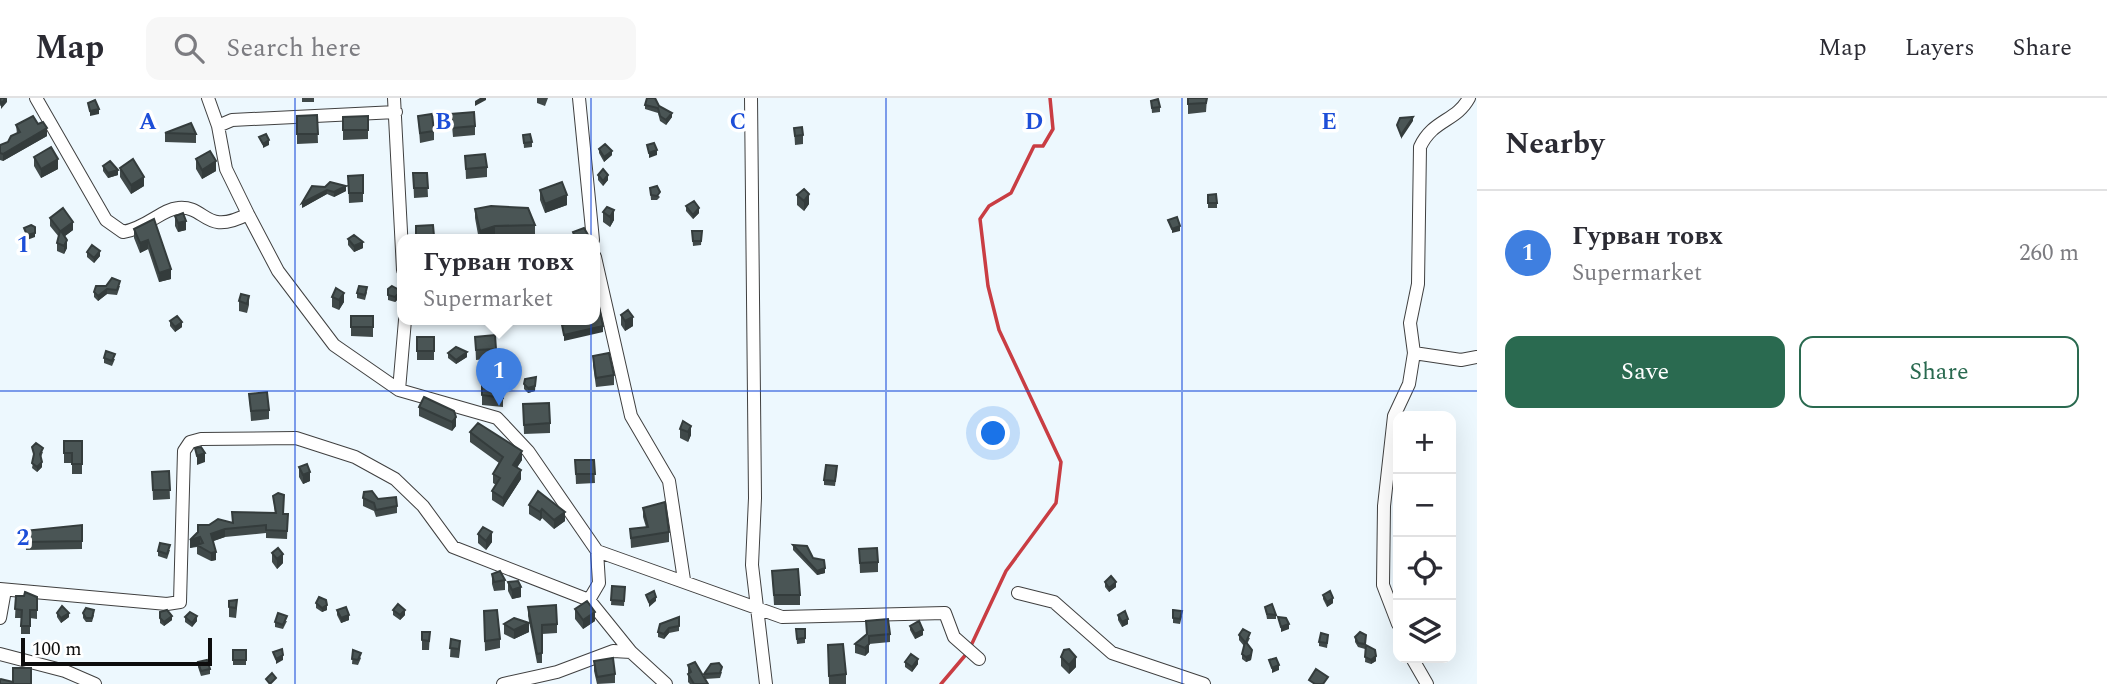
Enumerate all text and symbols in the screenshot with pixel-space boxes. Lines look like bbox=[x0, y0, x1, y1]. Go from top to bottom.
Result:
search box bbox=[146, 17, 636, 80]
text: Map bbox=[35, 23, 104, 73]
text: Search here bbox=[226, 28, 361, 68]
icon: search bbox=[170, 29, 208, 67]
text: Map bbox=[1818, 30, 1867, 66]
text: Layers bbox=[1905, 30, 1975, 66]
text: Share bbox=[2013, 30, 2072, 66]
text: A bbox=[139, 105, 157, 140]
text: B bbox=[435, 105, 451, 140]
text: C bbox=[730, 105, 746, 140]
text: D bbox=[1025, 105, 1043, 140]
text: E bbox=[1321, 105, 1337, 140]
text: Nearby bbox=[1505, 121, 1604, 167]
text: Гурван товх bbox=[1572, 216, 1723, 256]
text: 1 bbox=[17, 228, 29, 263]
popup bbox=[397, 234, 600, 325]
text: 1 bbox=[1522, 236, 1534, 271]
text: 260 m bbox=[2019, 236, 2079, 271]
text: Гурван товх bbox=[423, 242, 574, 282]
text: Supermarket bbox=[1572, 256, 1702, 291]
text: Supermarket bbox=[423, 282, 553, 317]
button: Save bbox=[1505, 336, 1785, 408]
button: Share bbox=[1799, 336, 2079, 408]
pin: 1 bbox=[476, 348, 522, 406]
map controls bbox=[1393, 411, 1456, 663]
button: + bbox=[1393, 411, 1456, 474]
your location bbox=[976, 416, 1010, 450]
button: − bbox=[1393, 474, 1456, 537]
text: 2 bbox=[17, 521, 30, 556]
button: locate bbox=[1393, 537, 1456, 600]
button: layers bbox=[1393, 600, 1456, 663]
scale bar bbox=[21, 635, 212, 667]
text: 100 m bbox=[32, 635, 82, 664]

